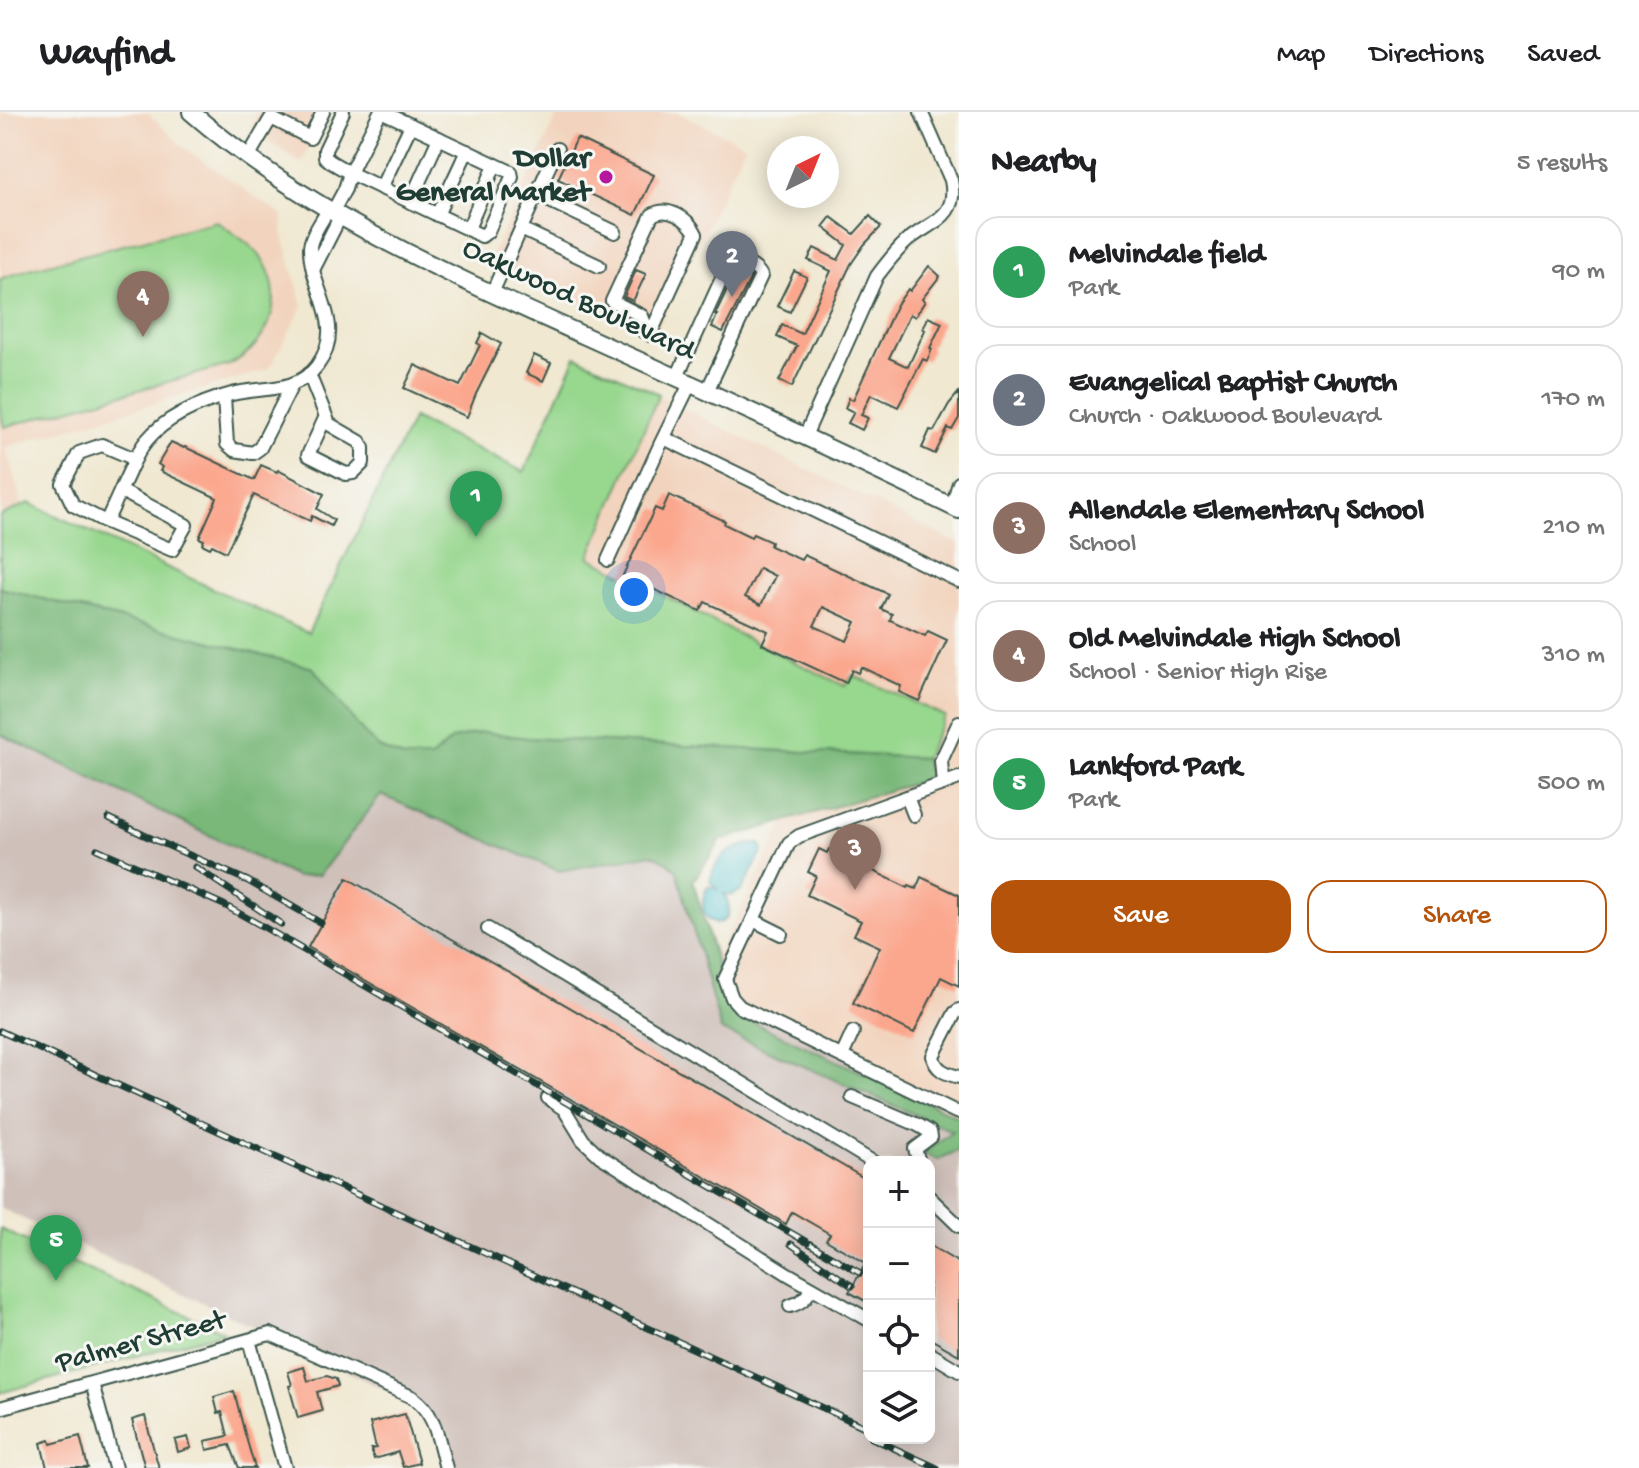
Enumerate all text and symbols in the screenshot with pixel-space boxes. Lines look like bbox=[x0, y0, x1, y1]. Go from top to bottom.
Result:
text: Wayfind bbox=[40, 33, 172, 77]
text: Map bbox=[1277, 39, 1325, 72]
text: Directions bbox=[1369, 39, 1483, 72]
text: Saved bbox=[1527, 39, 1599, 72]
north arrow bbox=[767, 136, 839, 208]
place label: Dollar General Market bbox=[396, 143, 593, 212]
text: Nearby bbox=[991, 144, 1096, 184]
text: 5 results bbox=[1517, 149, 1607, 180]
marker: Dollar General Market bbox=[597, 168, 615, 186]
pin: 2 bbox=[706, 231, 758, 297]
street label: Oakwood Boulevard bbox=[456, 232, 702, 371]
text: Melvindale field bbox=[1069, 239, 1265, 274]
text: 1 bbox=[1014, 257, 1024, 288]
text: 90 m bbox=[1553, 257, 1605, 288]
pin: 4 bbox=[117, 271, 169, 337]
text: Park bbox=[1069, 274, 1119, 305]
text: Evangelical Baptist Church bbox=[1069, 367, 1397, 402]
text: 2 bbox=[1013, 385, 1025, 416]
text: 170 m bbox=[1542, 385, 1605, 416]
text: Church · Oakwood Boulevard bbox=[1069, 402, 1380, 433]
pin: 1 bbox=[450, 471, 502, 537]
text: Allendale Elementary School bbox=[1069, 495, 1424, 530]
text: 3 bbox=[1012, 513, 1026, 544]
text: 210 m bbox=[1542, 513, 1605, 544]
text: School bbox=[1069, 530, 1137, 561]
your location bbox=[614, 572, 654, 612]
text: Old Melvindale High School bbox=[1069, 623, 1401, 658]
text: 4 bbox=[1013, 641, 1025, 672]
text: 310 m bbox=[1542, 641, 1605, 672]
text: School · Senior High Rise bbox=[1069, 658, 1327, 689]
text: Lankford Park bbox=[1069, 751, 1242, 786]
text: 5 bbox=[1012, 769, 1026, 800]
text: 500 m bbox=[1537, 769, 1605, 800]
text: Park bbox=[1069, 786, 1119, 817]
pin: 3 bbox=[829, 824, 881, 890]
button: Save bbox=[991, 880, 1291, 953]
button: Share bbox=[1307, 880, 1607, 953]
map controls bbox=[863, 1156, 935, 1444]
button: + bbox=[863, 1156, 935, 1228]
pin: 5 bbox=[30, 1215, 82, 1281]
button: − bbox=[863, 1228, 935, 1300]
button: locate bbox=[863, 1300, 935, 1372]
street label: Palmer Street bbox=[51, 1303, 232, 1383]
button: layers bbox=[863, 1372, 935, 1444]

